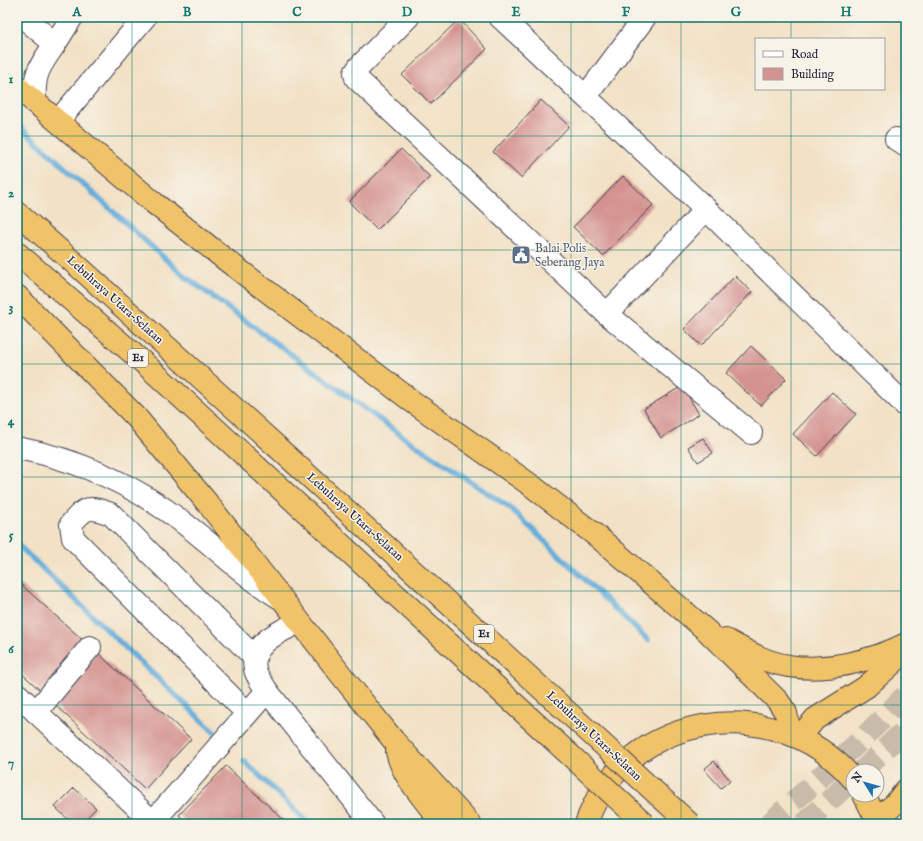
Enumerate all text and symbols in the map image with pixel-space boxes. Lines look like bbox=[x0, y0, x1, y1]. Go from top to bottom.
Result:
text: A bbox=[72, 4, 83, 21]
text: B bbox=[183, 4, 192, 21]
text: C bbox=[292, 4, 302, 21]
text: D bbox=[402, 4, 413, 21]
text: E bbox=[511, 4, 521, 21]
text: F bbox=[622, 4, 631, 21]
text: G bbox=[731, 4, 742, 21]
text: H bbox=[840, 4, 852, 21]
legend bbox=[755, 38, 885, 90]
text: Road bbox=[791, 47, 819, 62]
text: Building bbox=[791, 67, 835, 82]
text: 1 bbox=[9, 71, 14, 88]
text: 2 bbox=[8, 185, 14, 202]
place label: Balai Polis Seberang Jaya bbox=[535, 241, 605, 271]
public building icon: Balai Polis Seberang Jaya bbox=[510, 244, 532, 266]
street label: Lebuhraya Utara–Selatan bbox=[64, 253, 167, 348]
text: 3 bbox=[9, 299, 14, 316]
road number: E1 bbox=[128, 349, 148, 367]
text: 4 bbox=[8, 413, 15, 430]
street label: Lebuhraya Utara–Selatan bbox=[304, 470, 407, 565]
text: 5 bbox=[9, 527, 14, 544]
road number: E1 bbox=[474, 625, 494, 643]
text: 6 bbox=[8, 641, 14, 658]
street label: Lebuhraya Utara–Selatan bbox=[543, 688, 645, 784]
text: 7 bbox=[8, 755, 14, 772]
north arrow bbox=[845, 763, 885, 803]
text: N bbox=[849, 769, 867, 786]

